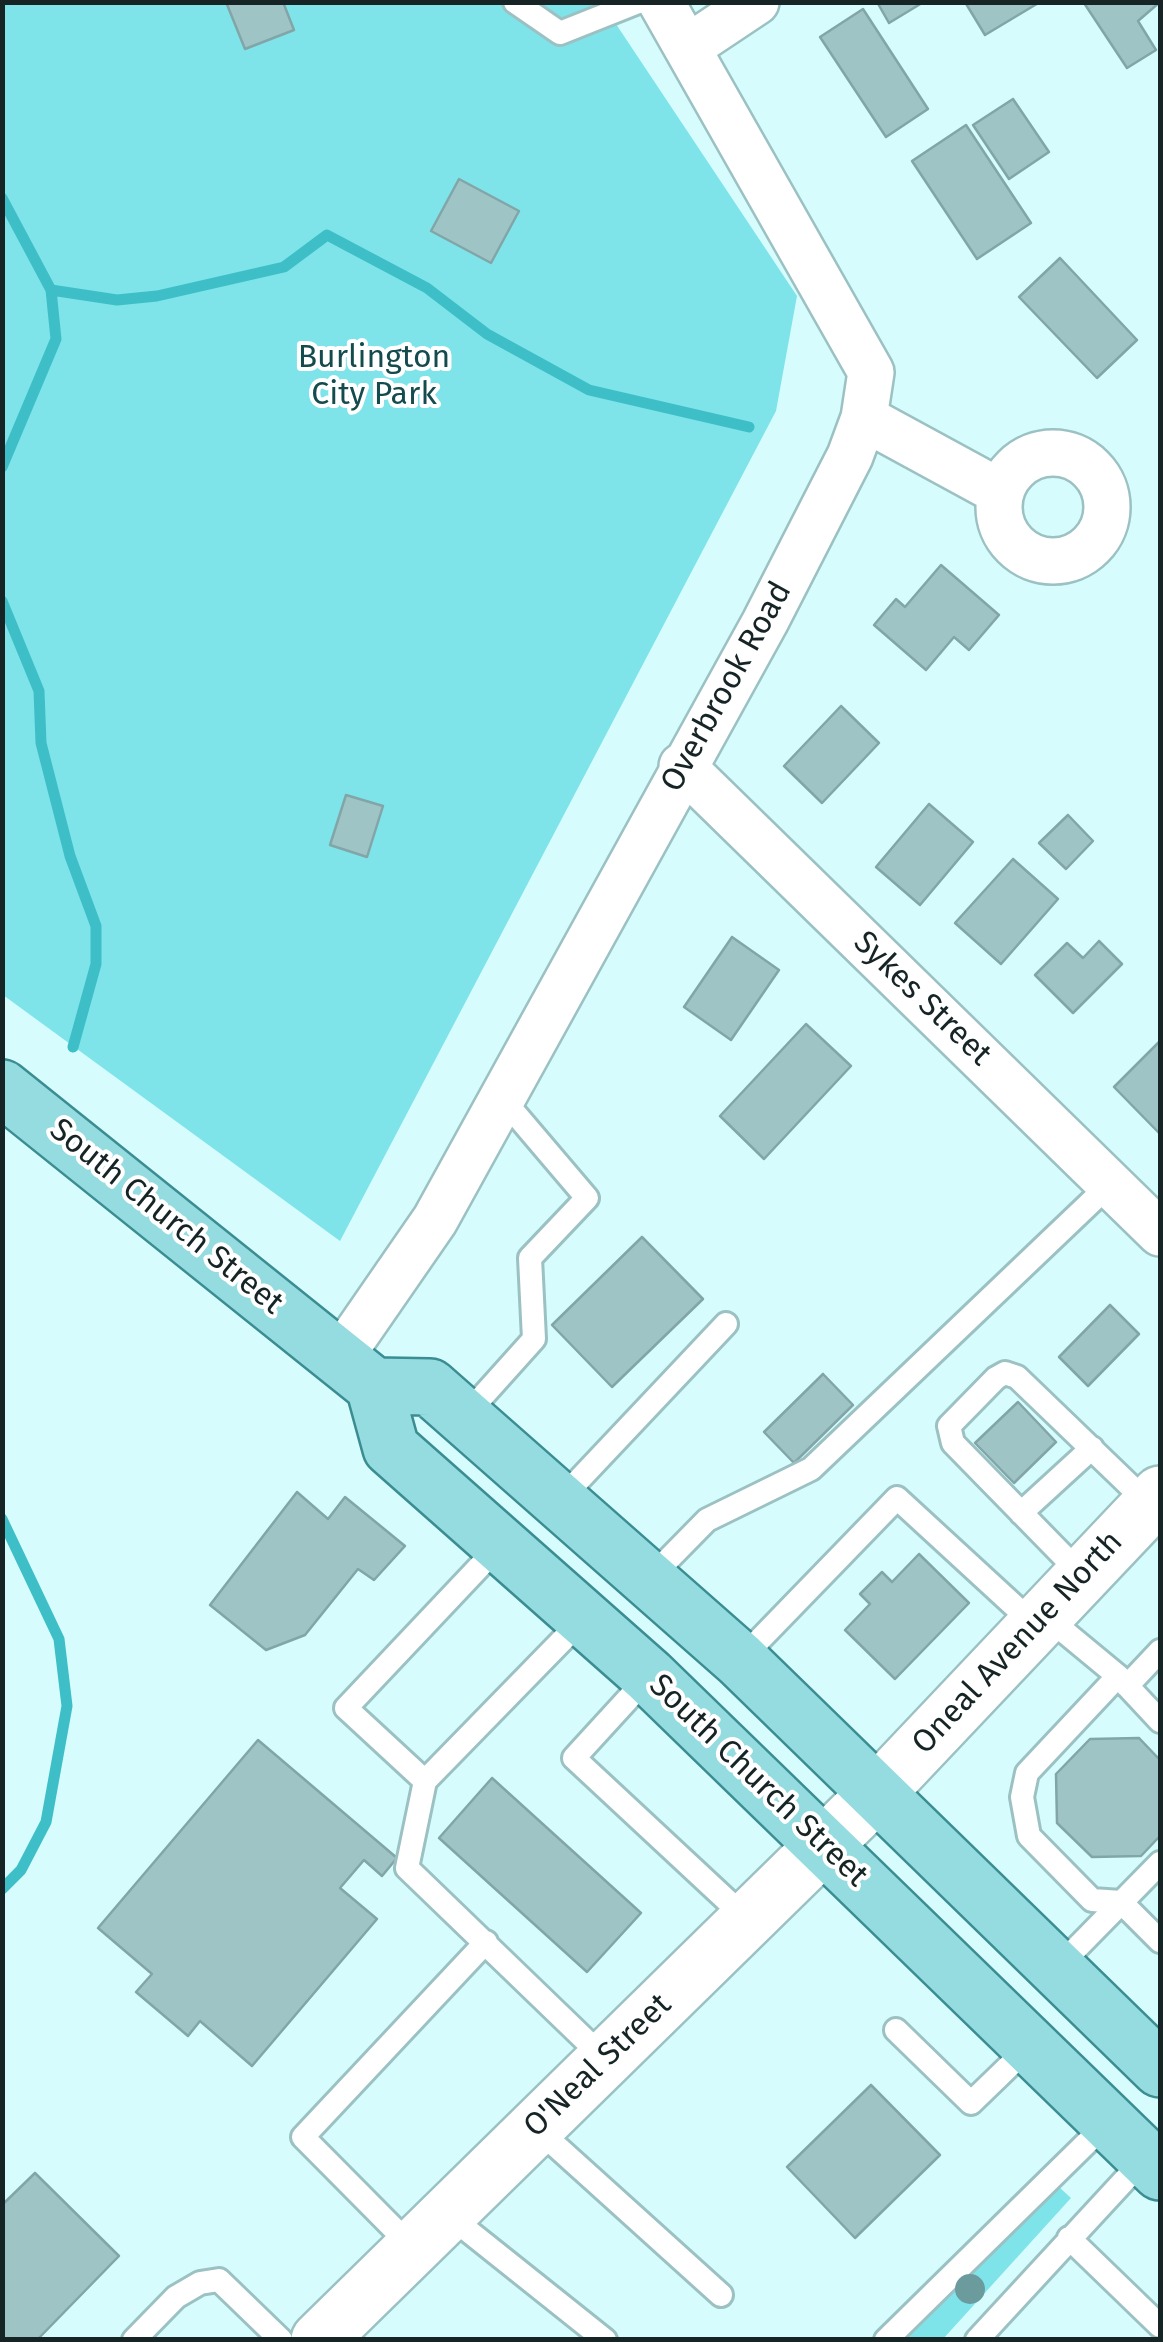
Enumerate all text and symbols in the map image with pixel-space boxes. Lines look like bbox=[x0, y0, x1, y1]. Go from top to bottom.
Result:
park label: Burlington City Park bbox=[298, 339, 450, 414]
street label: Overbrook Road bbox=[653, 575, 801, 799]
street label: Sykes Street bbox=[845, 924, 999, 1074]
street label: South Church Street bbox=[42, 1111, 290, 1323]
street label: Oneal Avenue North bbox=[905, 1524, 1131, 1762]
street label: South Church Street bbox=[641, 1667, 875, 1895]
street label: O'Neal Street bbox=[516, 1986, 680, 2146]

